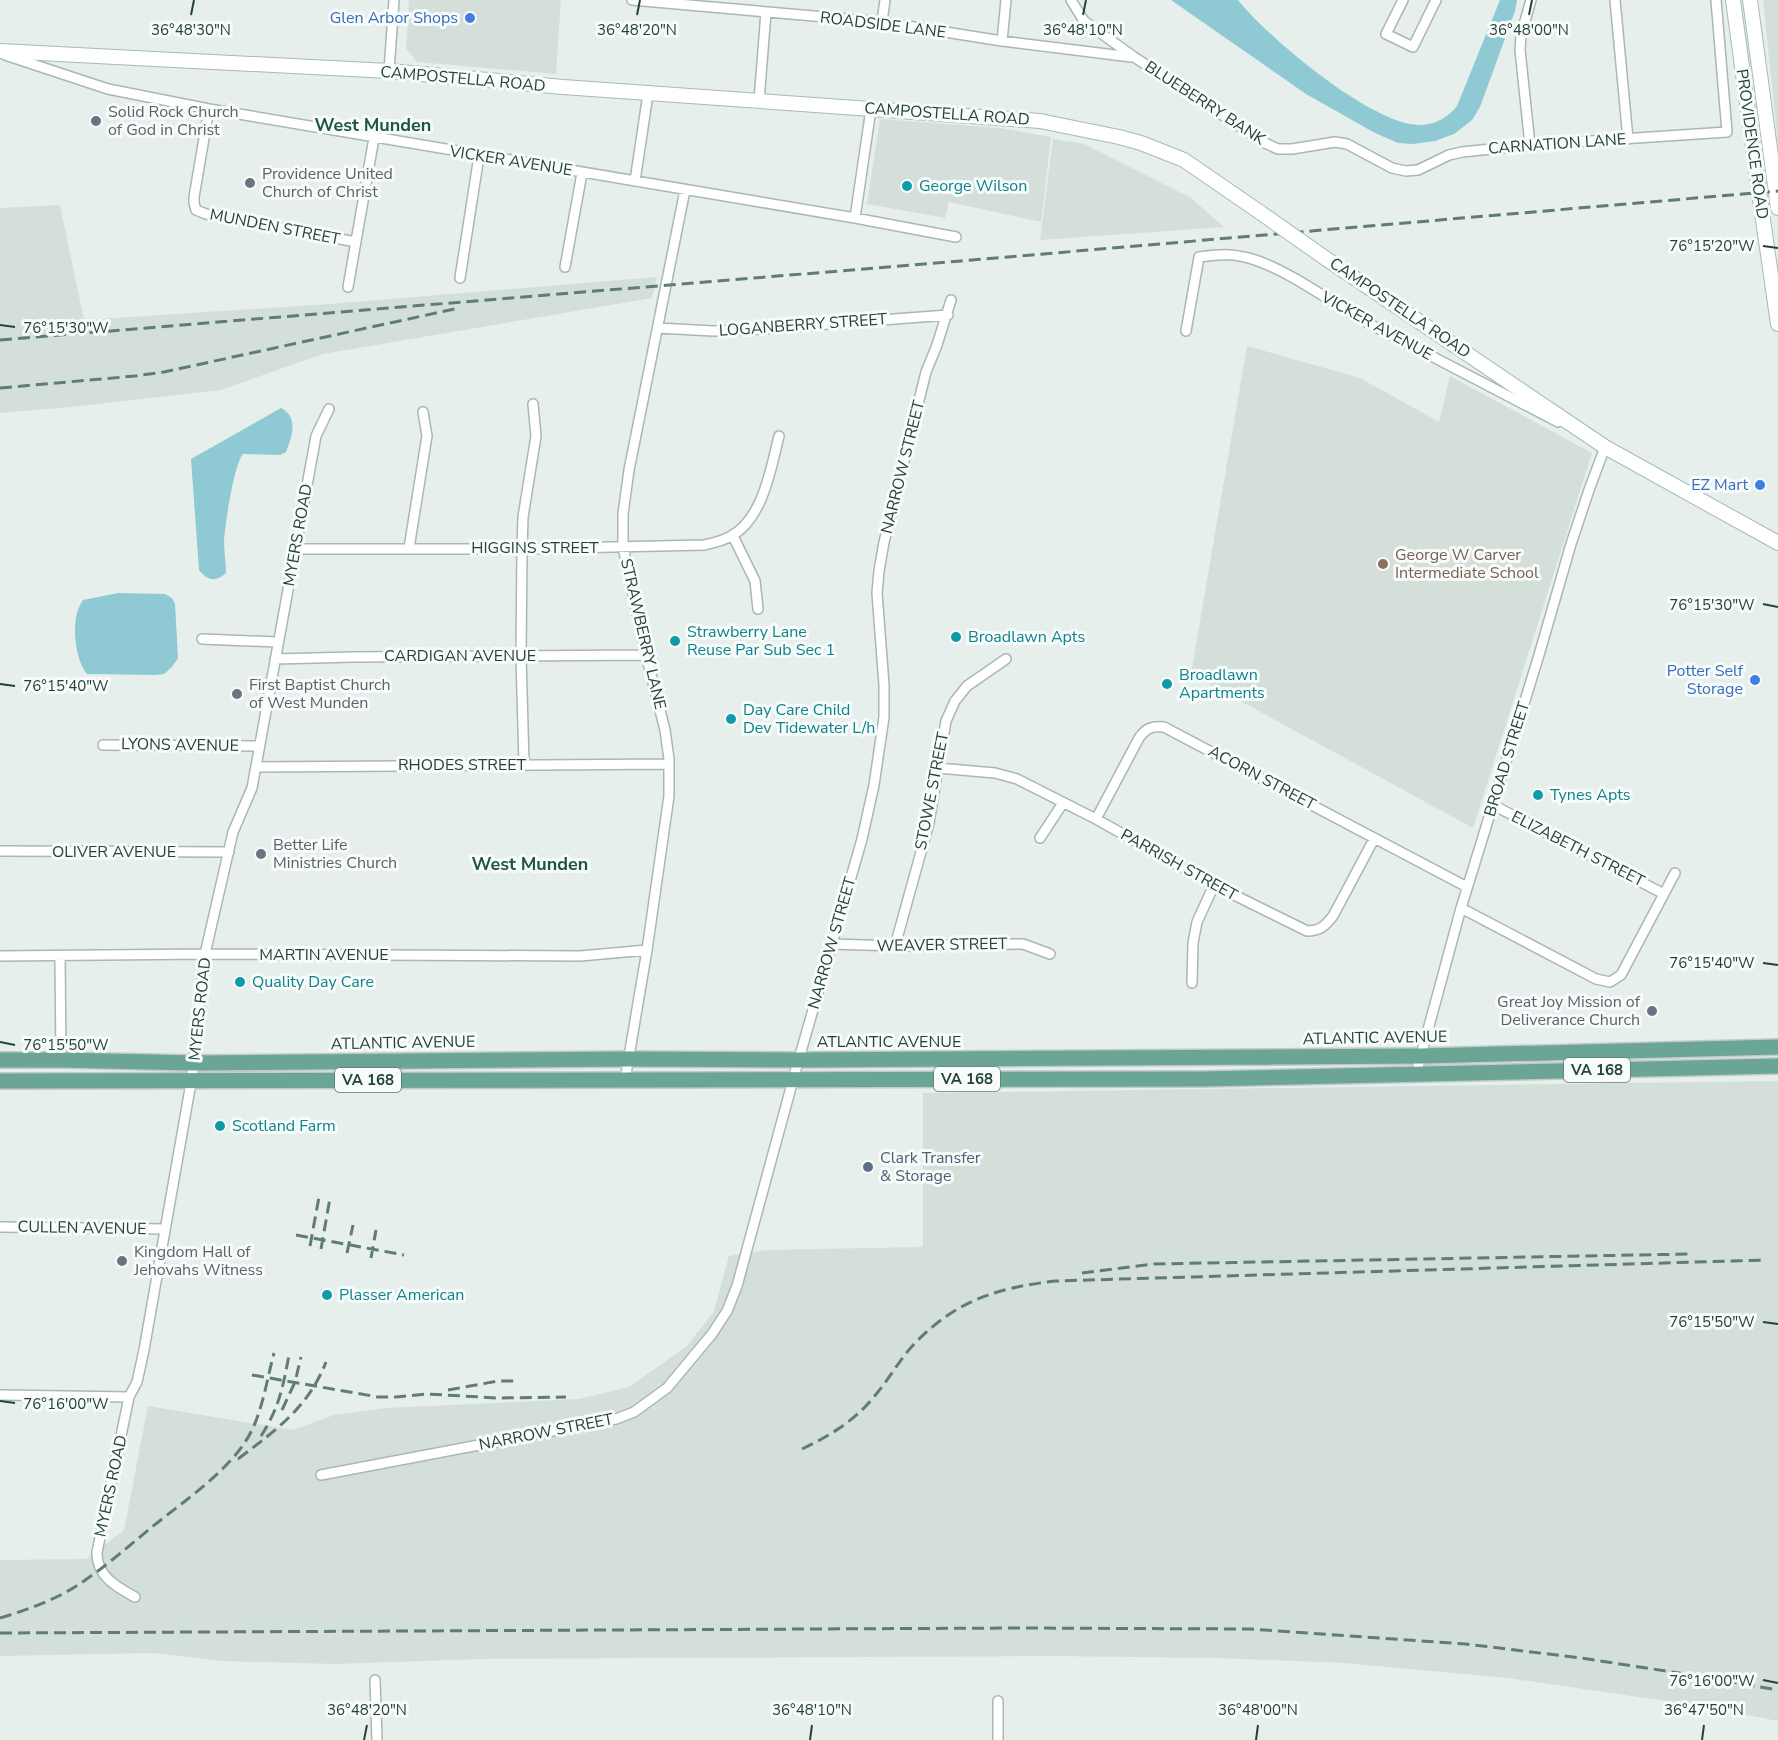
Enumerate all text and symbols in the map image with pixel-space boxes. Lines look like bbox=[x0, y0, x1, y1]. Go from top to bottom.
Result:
street label: ROADSIDE LANE bbox=[819, 6, 947, 44]
place label: Glen Arbor Shops bbox=[330, 7, 458, 29]
marker: Glen Arbor Shops bbox=[463, 11, 477, 25]
text: 36°48'30"N bbox=[151, 20, 231, 40]
text: 36°48'20"N bbox=[597, 20, 677, 40]
text: 36°48'10"N bbox=[1043, 20, 1123, 40]
text: 36°48'00"N bbox=[1489, 20, 1569, 40]
street label: BLUEBERRY BANK bbox=[1141, 56, 1270, 151]
street label: CAMPOSTELLA ROAD bbox=[379, 61, 547, 97]
street label: PROVIDENCE ROAD bbox=[1731, 68, 1773, 220]
street label: CAMPOSTELLA ROAD bbox=[864, 97, 1030, 131]
place label: Solid Rock Church of God in Christ bbox=[108, 101, 239, 141]
district label: West Munden bbox=[315, 113, 431, 137]
marker: Solid Rock Church of God in Christ bbox=[89, 114, 103, 128]
street label: CARNATION LANE bbox=[1487, 128, 1627, 160]
street label: VICKER AVENUE bbox=[447, 140, 574, 182]
place label: Providence United Church of Christ bbox=[262, 163, 393, 203]
place label: George Wilson bbox=[919, 175, 1027, 197]
marker: Providence United Church of Christ bbox=[243, 176, 257, 190]
marker: George Wilson bbox=[900, 179, 914, 193]
street label: MUNDEN STREET bbox=[208, 204, 342, 250]
text: 76°15'20"W bbox=[1669, 236, 1755, 256]
street label: CAMPOSTELLA ROAD bbox=[1325, 253, 1475, 363]
street label: VICKER AVENUE bbox=[1317, 286, 1437, 366]
street label: LOGANBERRY STREET bbox=[718, 308, 888, 342]
text: 76°15'30"W bbox=[23, 318, 109, 338]
street label: NARROW STREET bbox=[876, 398, 930, 536]
place label: EZ Mart bbox=[1691, 474, 1748, 496]
marker: EZ Mart bbox=[1753, 478, 1767, 492]
street label: MYERS ROAD bbox=[278, 482, 318, 588]
street label: HIGGINS STREET bbox=[471, 537, 599, 559]
place label: George W Carver Intermediate School bbox=[1395, 544, 1539, 584]
street label: STRAWBERRY LANE bbox=[615, 556, 671, 712]
marker: George W Carver Intermediate School bbox=[1376, 557, 1390, 571]
text: 76°15'30"W bbox=[1669, 595, 1755, 615]
place label: Strawberry Lane Reuse Par Sub Sec 1 bbox=[687, 621, 835, 661]
place label: Broadlawn Apts bbox=[968, 626, 1085, 648]
marker: Broadlawn Apts bbox=[949, 630, 963, 644]
marker: Strawberry Lane Reuse Par Sub Sec 1 bbox=[668, 634, 682, 648]
street label: CARDIGAN AVENUE bbox=[384, 645, 536, 667]
place label: Potter Self Storage bbox=[1667, 660, 1744, 700]
place label: Broadlawn Apartments bbox=[1179, 664, 1265, 704]
marker: Potter Self Storage bbox=[1748, 673, 1762, 687]
place label: First Baptist Church of West Munden bbox=[249, 674, 391, 714]
text: 76°15'40"W bbox=[23, 676, 109, 696]
marker: Broadlawn Apartments bbox=[1160, 677, 1174, 691]
marker: First Baptist Church of West Munden bbox=[230, 687, 244, 701]
street label: BROAD STREET bbox=[1479, 698, 1535, 819]
place label: Day Care Child Dev Tidewater L/h bbox=[743, 699, 875, 739]
marker: Day Care Child Dev Tidewater L/h bbox=[724, 712, 738, 726]
street label: STOWE STREET bbox=[910, 730, 954, 852]
street label: LYONS AVENUE bbox=[121, 733, 239, 757]
street label: ACORN STREET bbox=[1204, 740, 1320, 816]
street label: RHODES STREET bbox=[398, 754, 526, 776]
place label: Tynes Apts bbox=[1550, 784, 1630, 806]
marker: Tynes Apts bbox=[1531, 788, 1545, 802]
street label: ELIZABETH STREET bbox=[1508, 806, 1649, 892]
street label: PARRISH STREET bbox=[1117, 824, 1242, 906]
place label: Better Life Ministries Church bbox=[273, 834, 397, 874]
street label: OLIVER AVENUE bbox=[52, 841, 176, 863]
marker: Better Life Ministries Church bbox=[254, 847, 268, 861]
district label: West Munden bbox=[472, 852, 588, 876]
street label: NARROW STREET bbox=[803, 874, 861, 1012]
street label: WEAVER STREET bbox=[876, 933, 1008, 957]
street label: MARTIN AVENUE bbox=[259, 944, 389, 966]
text: 76°15'40"W bbox=[1669, 953, 1755, 973]
street label: MYERS ROAD bbox=[184, 956, 216, 1062]
place label: Quality Day Care bbox=[252, 971, 374, 993]
marker: Quality Day Care bbox=[233, 975, 247, 989]
place label: Great Joy Mission of Deliverance Church bbox=[1497, 991, 1641, 1031]
marker: Great Joy Mission of Deliverance Church bbox=[1645, 1004, 1659, 1018]
street label: ATLANTIC AVENUE bbox=[1303, 1026, 1447, 1050]
street label: ATLANTIC AVENUE bbox=[331, 1031, 475, 1055]
street label: ATLANTIC AVENUE bbox=[817, 1031, 961, 1053]
text: 76°15'50"W bbox=[23, 1035, 109, 1055]
road number: VA 168 bbox=[1564, 1058, 1630, 1082]
road number: VA 168 bbox=[934, 1067, 1000, 1091]
road number: VA 168 bbox=[335, 1068, 401, 1092]
place label: Scotland Farm bbox=[232, 1115, 336, 1137]
marker: Scotland Farm bbox=[213, 1119, 227, 1133]
place label: Clark Transfer & Storage bbox=[880, 1147, 981, 1187]
marker: Clark Transfer & Storage bbox=[861, 1160, 875, 1174]
street label: CULLEN AVENUE bbox=[17, 1216, 147, 1240]
place label: Kingdom Hall of Jehovahs Witness bbox=[133, 1241, 263, 1281]
marker: Kingdom Hall of Jehovahs Witness bbox=[115, 1254, 129, 1268]
place label: Plasser American bbox=[339, 1284, 464, 1306]
marker: Plasser American bbox=[320, 1288, 334, 1302]
text: 76°15'50"W bbox=[1669, 1312, 1755, 1332]
text: 76°16'00"W bbox=[23, 1394, 109, 1414]
street label: NARROW STREET bbox=[477, 1408, 615, 1456]
street label: MYERS ROAD bbox=[89, 1433, 133, 1539]
text: 76°16'00"W bbox=[1669, 1671, 1755, 1691]
text: 36°48'20"N bbox=[327, 1700, 407, 1720]
text: 36°48'10"N bbox=[772, 1700, 852, 1720]
text: 36°48'00"N bbox=[1218, 1700, 1298, 1720]
text: 36°47'50"N bbox=[1664, 1700, 1744, 1720]

